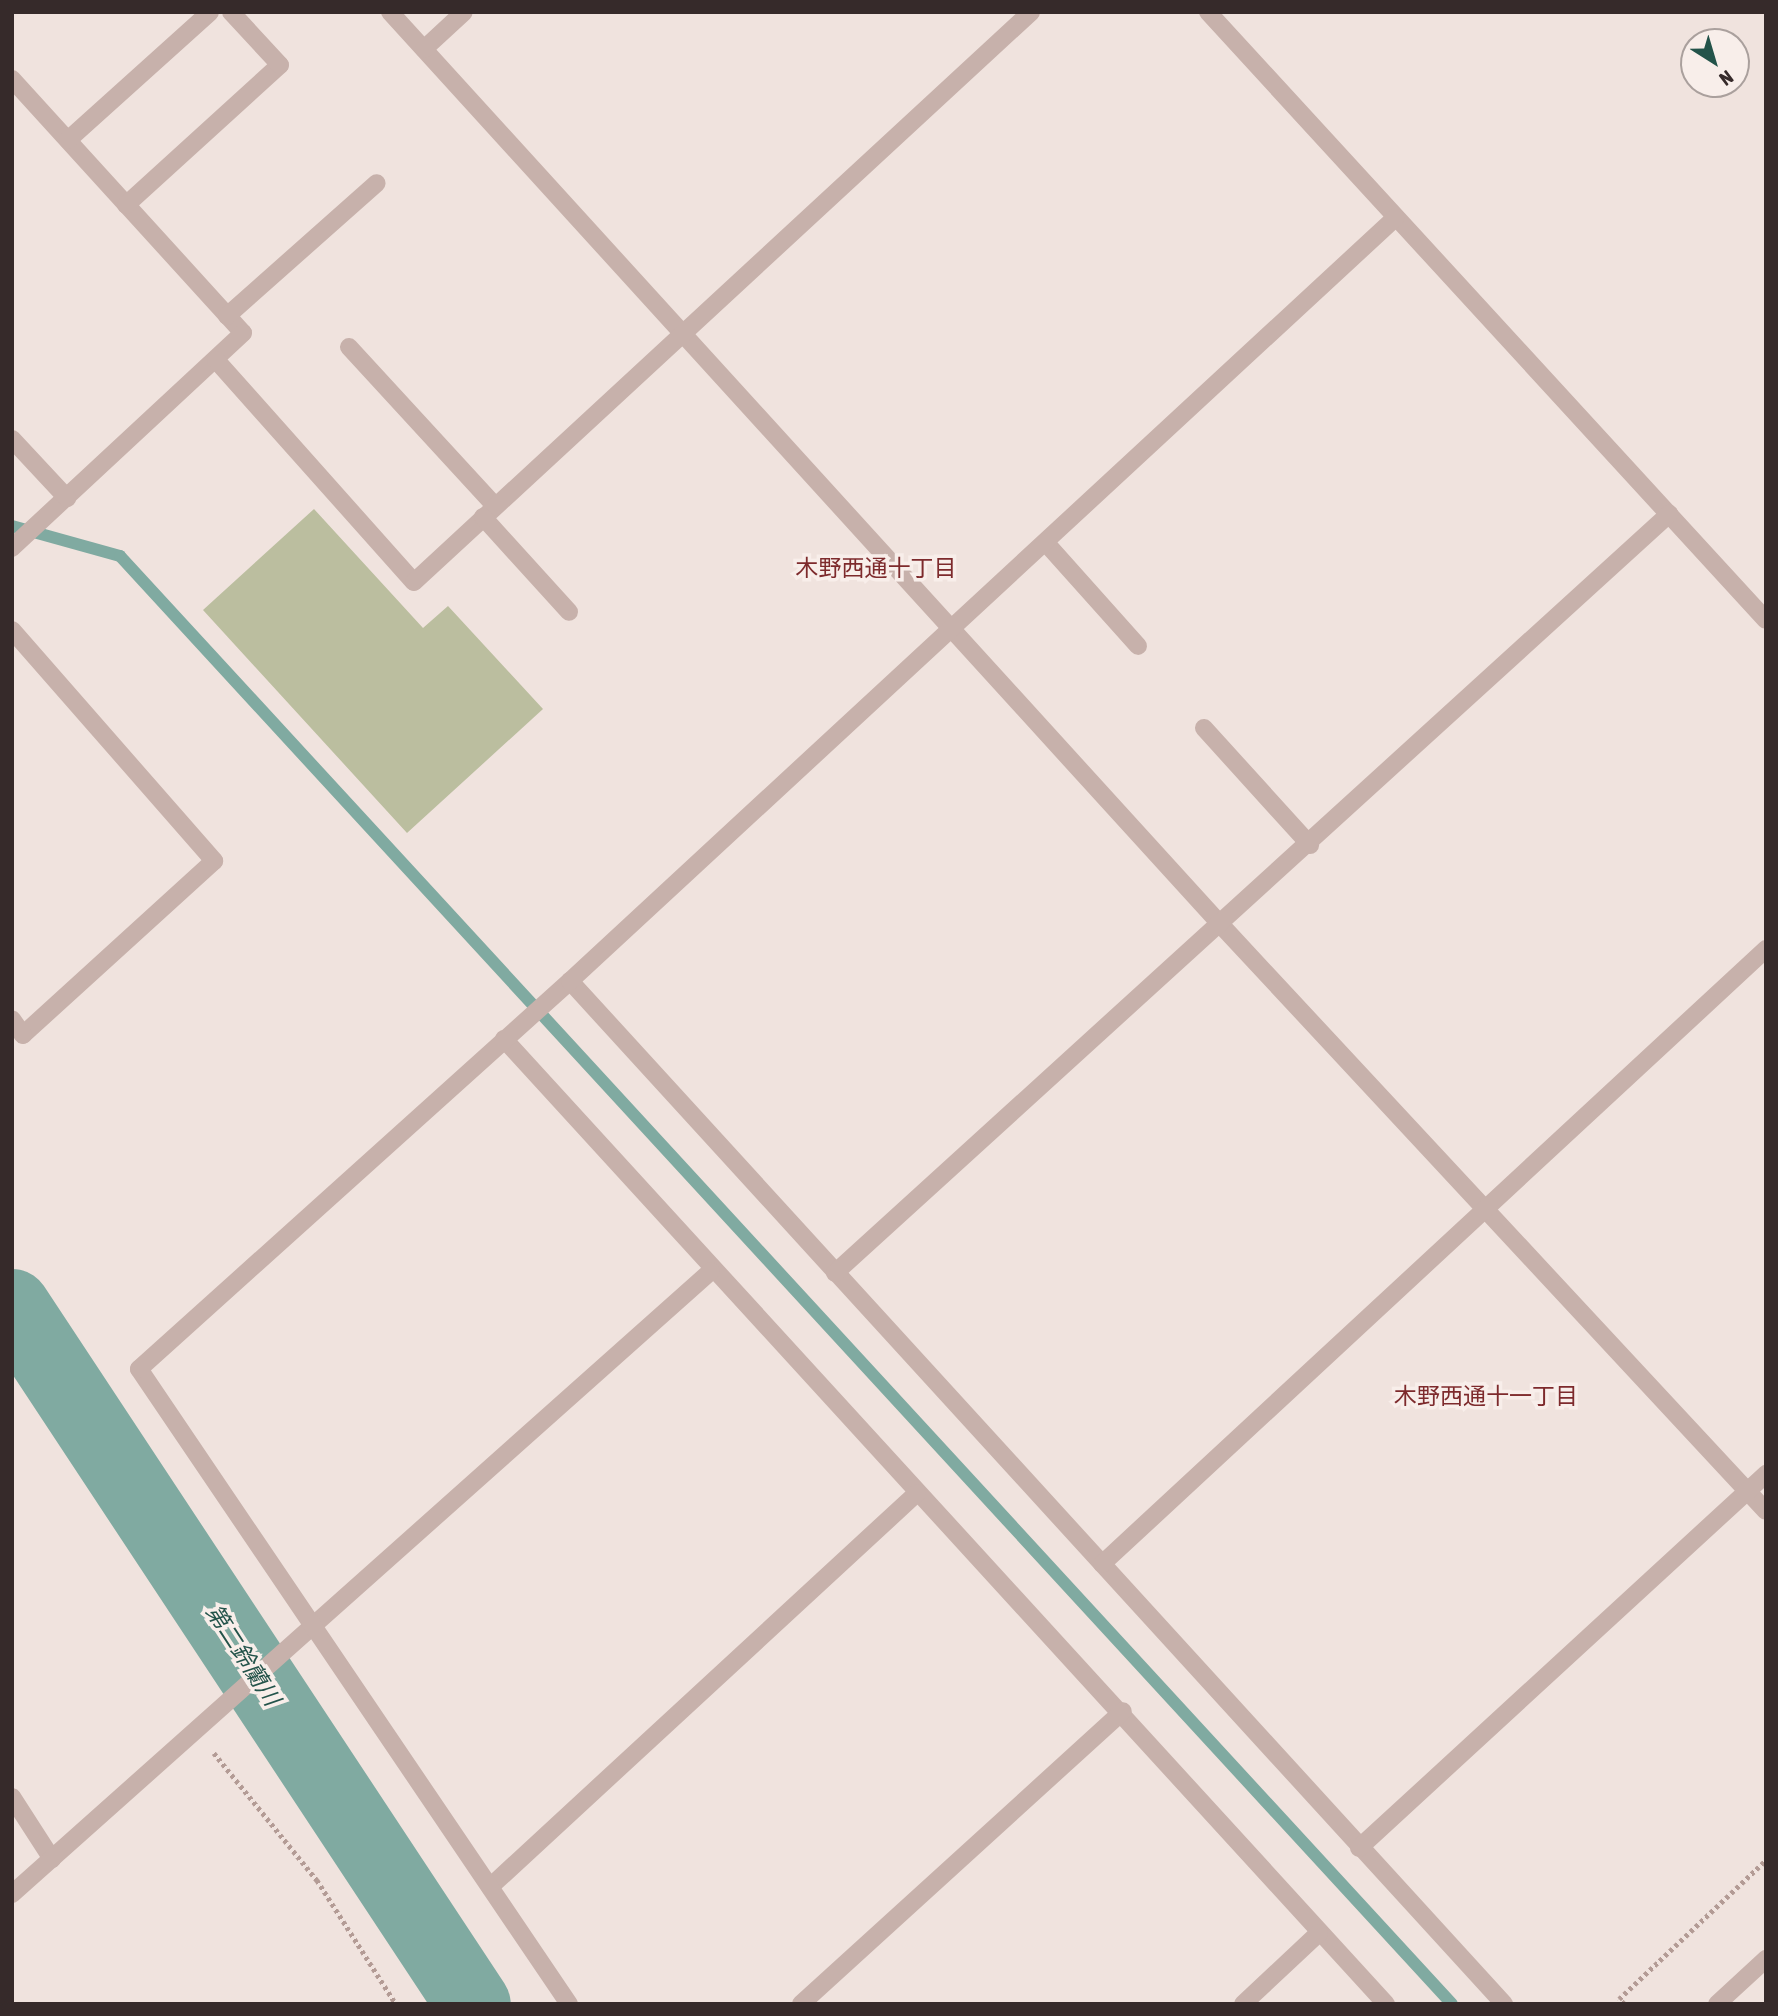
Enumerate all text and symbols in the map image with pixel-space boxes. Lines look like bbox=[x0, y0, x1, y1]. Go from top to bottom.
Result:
north arrow bbox=[1680, 28, 1750, 98]
text: N bbox=[1715, 66, 1738, 90]
district label: 木野西通十丁目 bbox=[796, 554, 956, 582]
district label: 木野西通十一丁目 bbox=[1394, 1382, 1578, 1410]
water label: 第二鈴蘭川 bbox=[200, 1599, 286, 1711]

